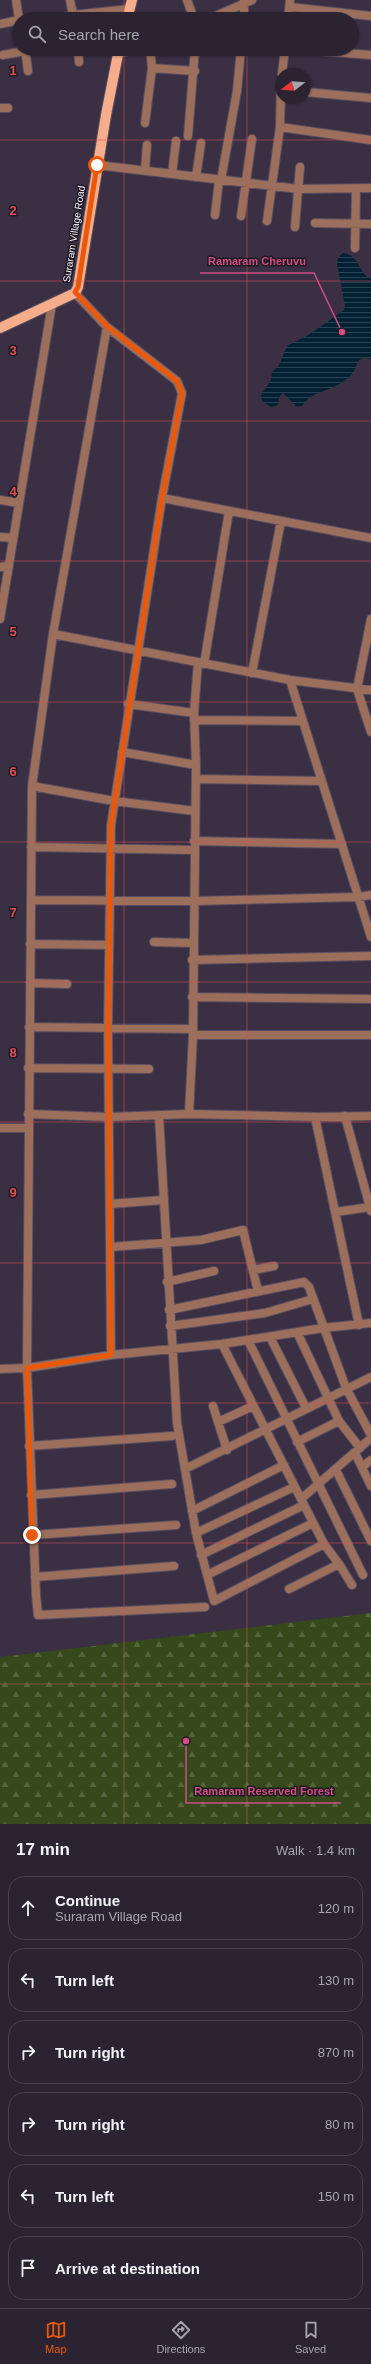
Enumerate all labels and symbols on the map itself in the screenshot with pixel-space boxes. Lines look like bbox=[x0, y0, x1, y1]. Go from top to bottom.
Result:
text: 1 bbox=[9, 63, 17, 78]
north arrow bbox=[275, 68, 311, 104]
route start bbox=[88, 156, 106, 174]
street label: Suraram Village Road bbox=[61, 185, 87, 283]
text: 2 bbox=[9, 203, 17, 218]
callout: Ramaram Cheruvu bbox=[200, 250, 314, 273]
text: Ramaram Cheruvu bbox=[208, 255, 306, 267]
text: 3 bbox=[9, 343, 17, 358]
text: 4 bbox=[9, 484, 17, 499]
text: 5 bbox=[9, 624, 17, 639]
text: 6 bbox=[9, 764, 17, 779]
text: 7 bbox=[9, 905, 17, 920]
text: 8 bbox=[9, 1045, 17, 1060]
text: 9 bbox=[9, 1185, 17, 1200]
route end bbox=[23, 1526, 41, 1544]
callout: Ramaram Reserved Forest bbox=[186, 1780, 341, 1803]
text: Ramaram Reserved Forest bbox=[194, 1785, 334, 1797]

